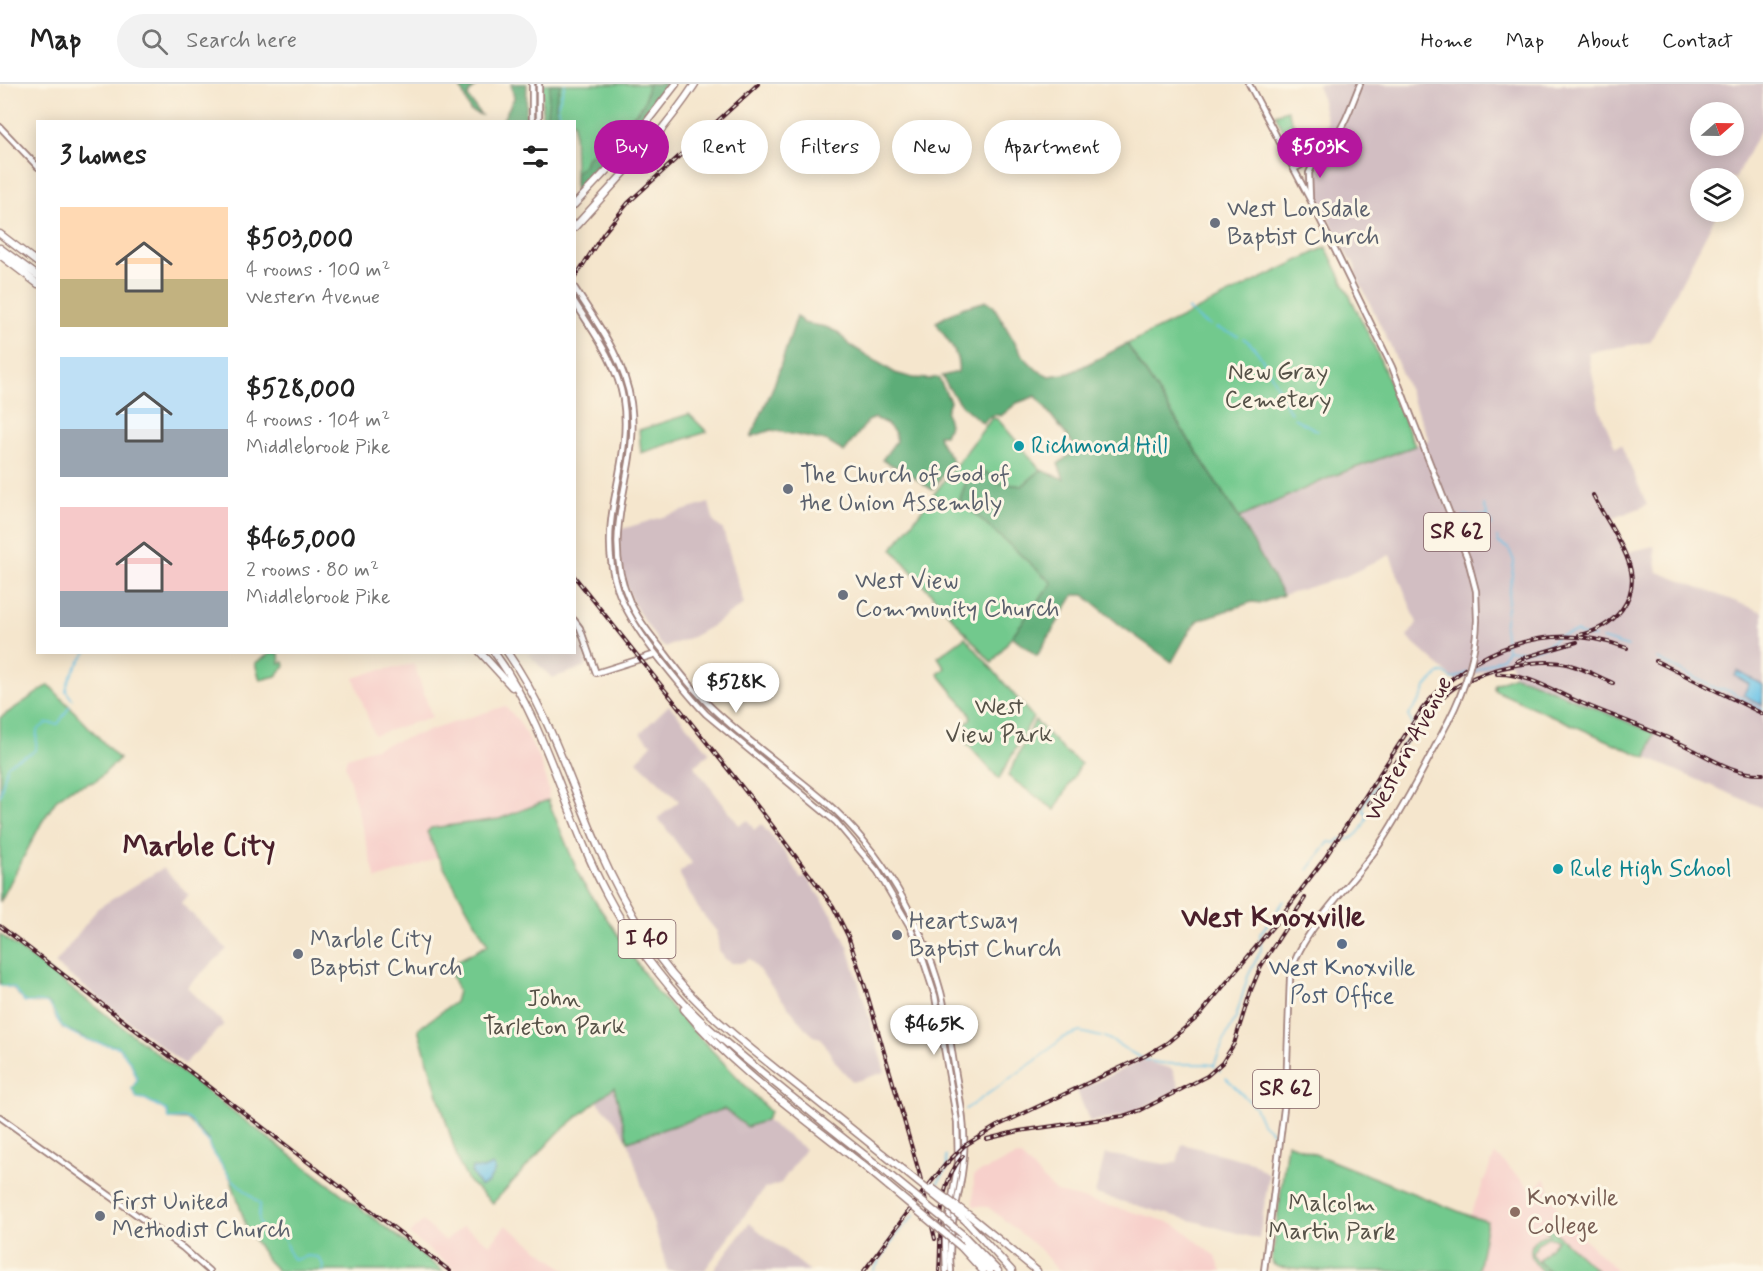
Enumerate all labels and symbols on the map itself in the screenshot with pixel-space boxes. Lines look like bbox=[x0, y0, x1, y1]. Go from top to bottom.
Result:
north arrow bbox=[1690, 102, 1744, 156]
pin: $503K bbox=[1278, 128, 1362, 179]
place label: West Lonsdale Baptist Church bbox=[1227, 194, 1380, 253]
marker: West Lonsdale Baptist Church bbox=[1208, 216, 1222, 230]
park label: New Gray Cemetery bbox=[1224, 357, 1332, 416]
place label: Richmond Hill bbox=[1031, 431, 1168, 462]
marker: Richmond Hill bbox=[1012, 439, 1026, 453]
place label: The Church of God of the Union Assembly bbox=[800, 460, 1010, 519]
marker: The Church of God of the Union Assembly bbox=[781, 482, 795, 496]
road number: SR 62 bbox=[1424, 513, 1490, 551]
place label: West View Community Church bbox=[855, 566, 1060, 625]
marker: West View Community Church bbox=[836, 588, 850, 602]
pin: $528K bbox=[694, 663, 778, 714]
street label: Western Avenue bbox=[1358, 671, 1460, 827]
park label: West View Park bbox=[945, 692, 1053, 751]
district label: Marble City bbox=[122, 827, 276, 866]
place label: Rule High School bbox=[1570, 854, 1732, 885]
marker: Rule High School bbox=[1551, 862, 1565, 876]
district label: West Knoxville bbox=[1180, 898, 1365, 937]
place label: Heartsway Baptist Church bbox=[909, 906, 1062, 965]
road number: I 40 bbox=[618, 920, 676, 958]
place label: Marble City Baptist Church bbox=[310, 925, 463, 984]
marker: Heartsway Baptist Church bbox=[890, 928, 904, 942]
marker: West Knoxville Post Office bbox=[1335, 937, 1349, 951]
marker: Marble City Baptist Church bbox=[291, 947, 305, 961]
place label: West Knoxville Post Office bbox=[1269, 953, 1415, 1012]
park label: John Tarleton Park bbox=[482, 984, 626, 1043]
pin: $465K bbox=[892, 1005, 976, 1056]
road number: SR 62 bbox=[1253, 1070, 1319, 1108]
place label: Knoxville College bbox=[1527, 1183, 1618, 1242]
place label: First United Methodist Church bbox=[112, 1187, 291, 1246]
park label: Malcolm Martin Park bbox=[1268, 1189, 1396, 1248]
marker: Knoxville College bbox=[1508, 1205, 1522, 1219]
marker: First United Methodist Church bbox=[93, 1209, 107, 1223]

